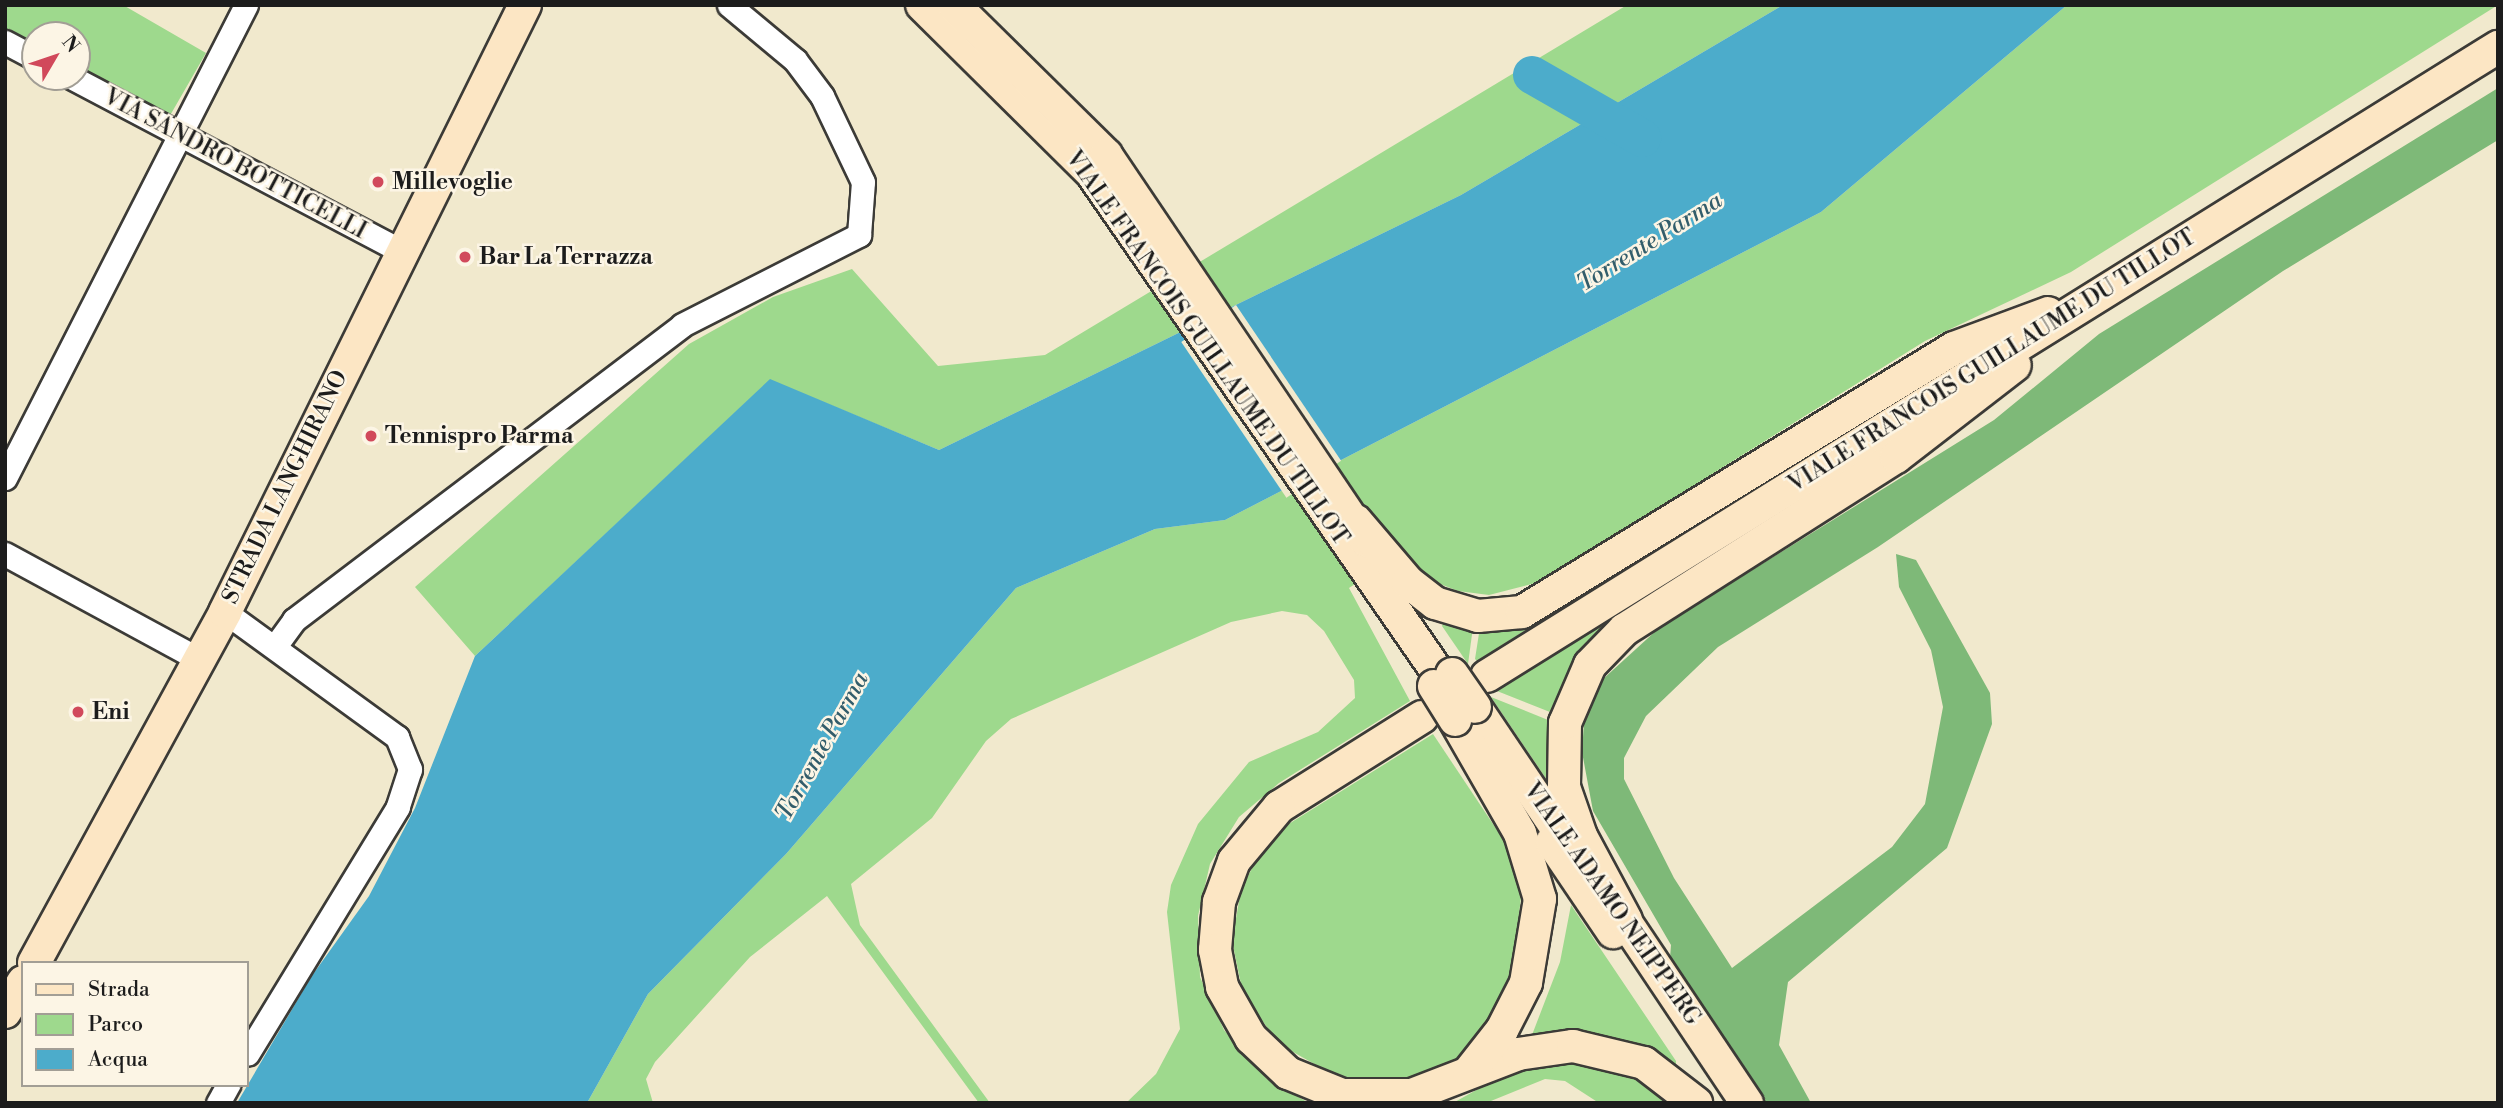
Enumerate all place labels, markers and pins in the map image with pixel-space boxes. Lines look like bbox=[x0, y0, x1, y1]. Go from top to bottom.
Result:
place label: Millevoglie bbox=[392, 168, 513, 196]
marker: Millevoglie bbox=[370, 174, 386, 190]
place label: Bar La Terrazza bbox=[479, 243, 653, 271]
marker: Bar La Terrazza bbox=[457, 249, 473, 265]
place label: Tennispro Parma bbox=[385, 422, 573, 450]
marker: Tennispro Parma bbox=[363, 428, 379, 444]
place label: Eni bbox=[92, 698, 129, 726]
marker: Eni bbox=[70, 704, 86, 720]

